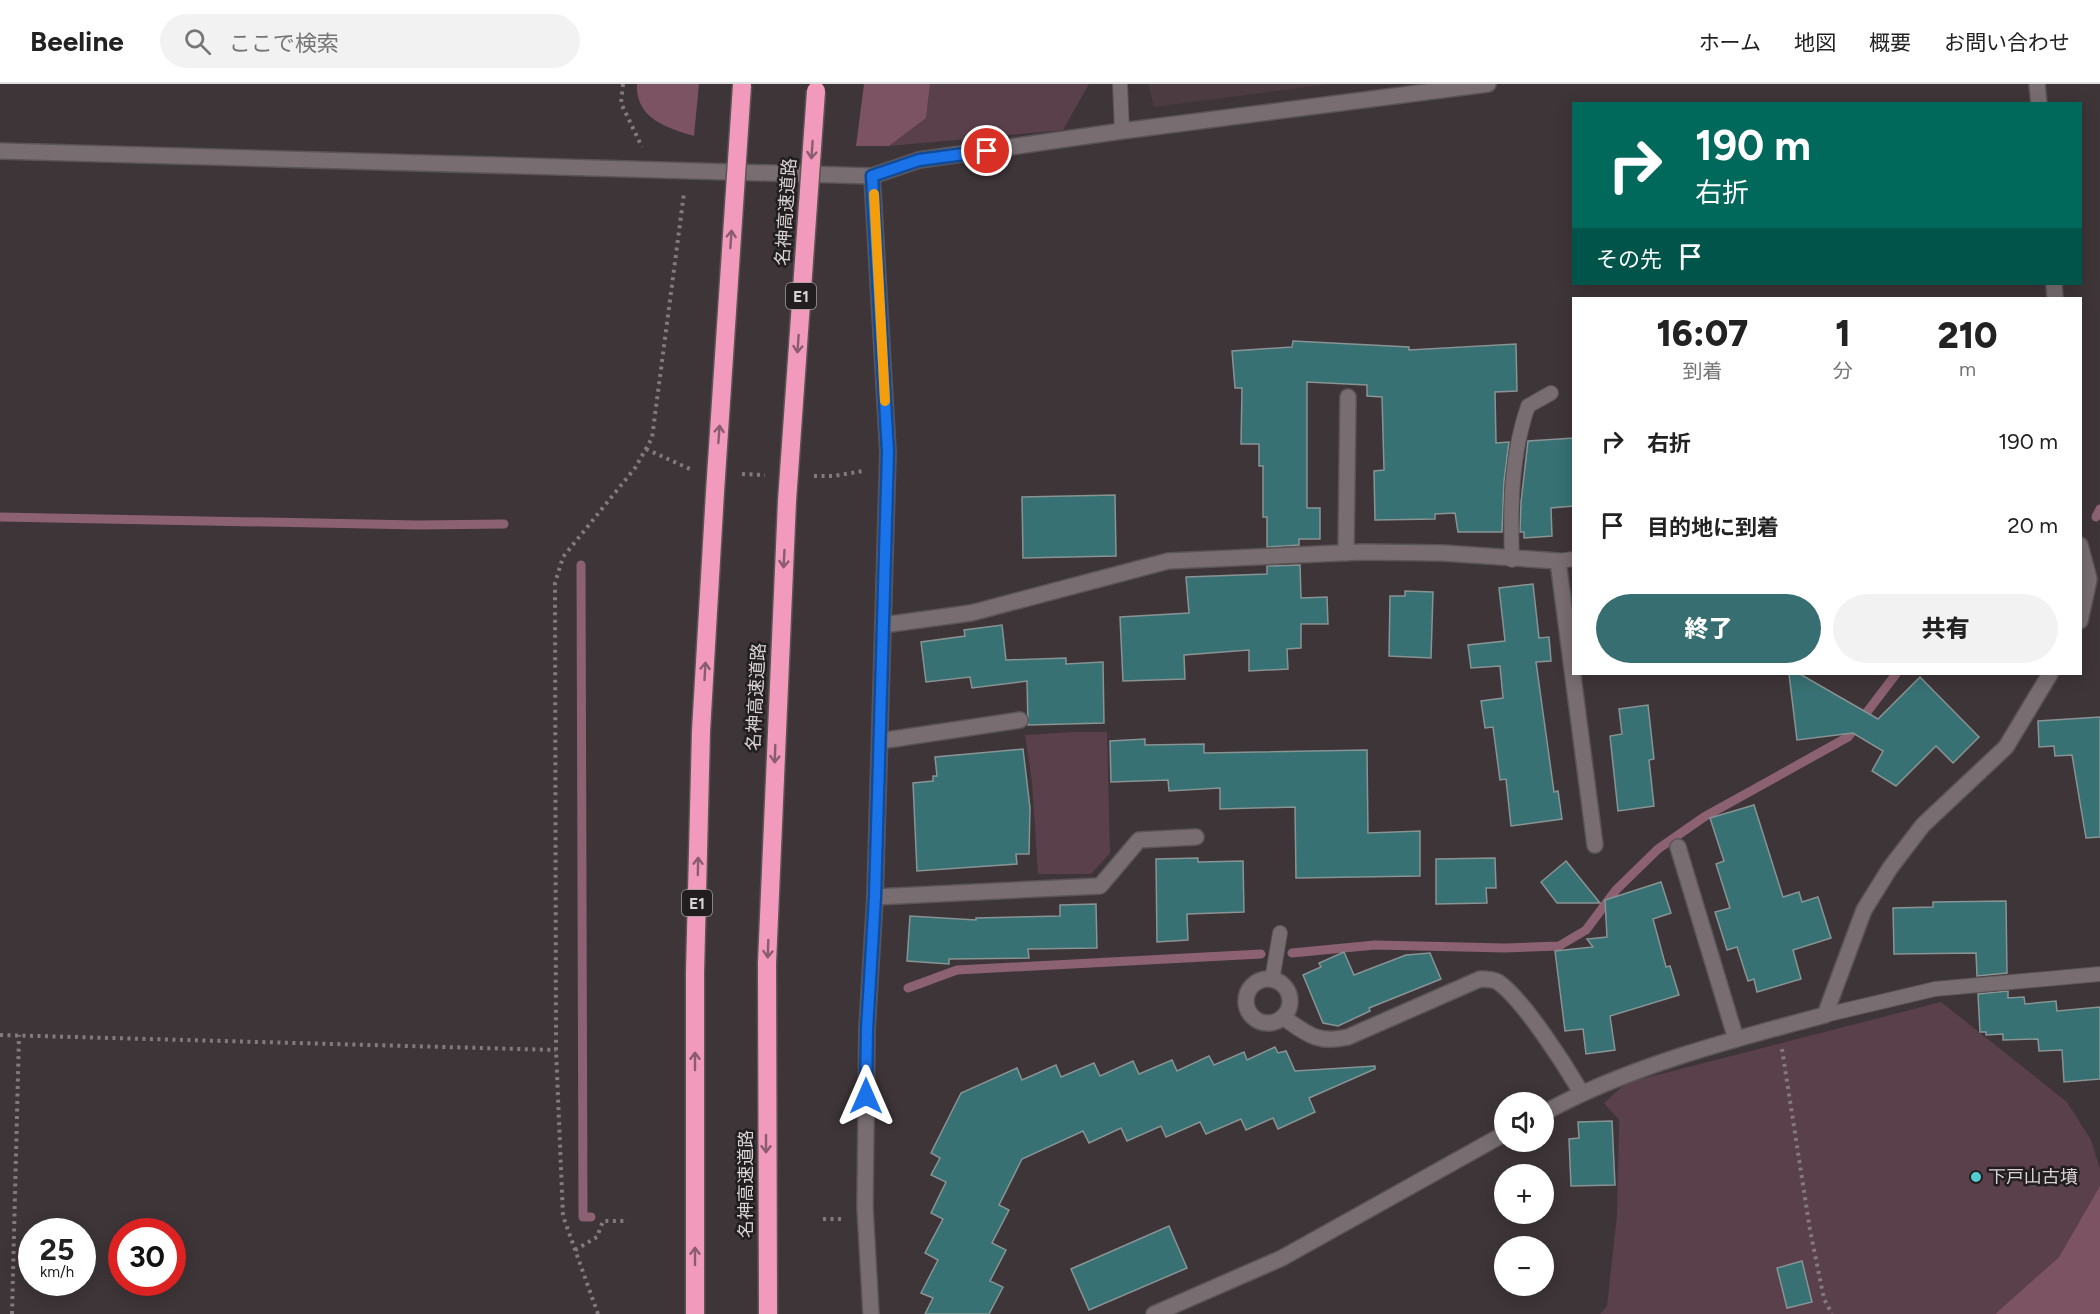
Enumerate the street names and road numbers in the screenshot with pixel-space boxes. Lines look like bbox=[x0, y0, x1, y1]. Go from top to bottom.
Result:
street label: 名神高速道路 bbox=[771, 157, 801, 267]
road number: E1 bbox=[786, 283, 816, 309]
street label: 名神高速道路 bbox=[742, 642, 770, 752]
road number: E1 bbox=[682, 890, 712, 916]
street label: 名神高速道路 bbox=[735, 1130, 757, 1238]

